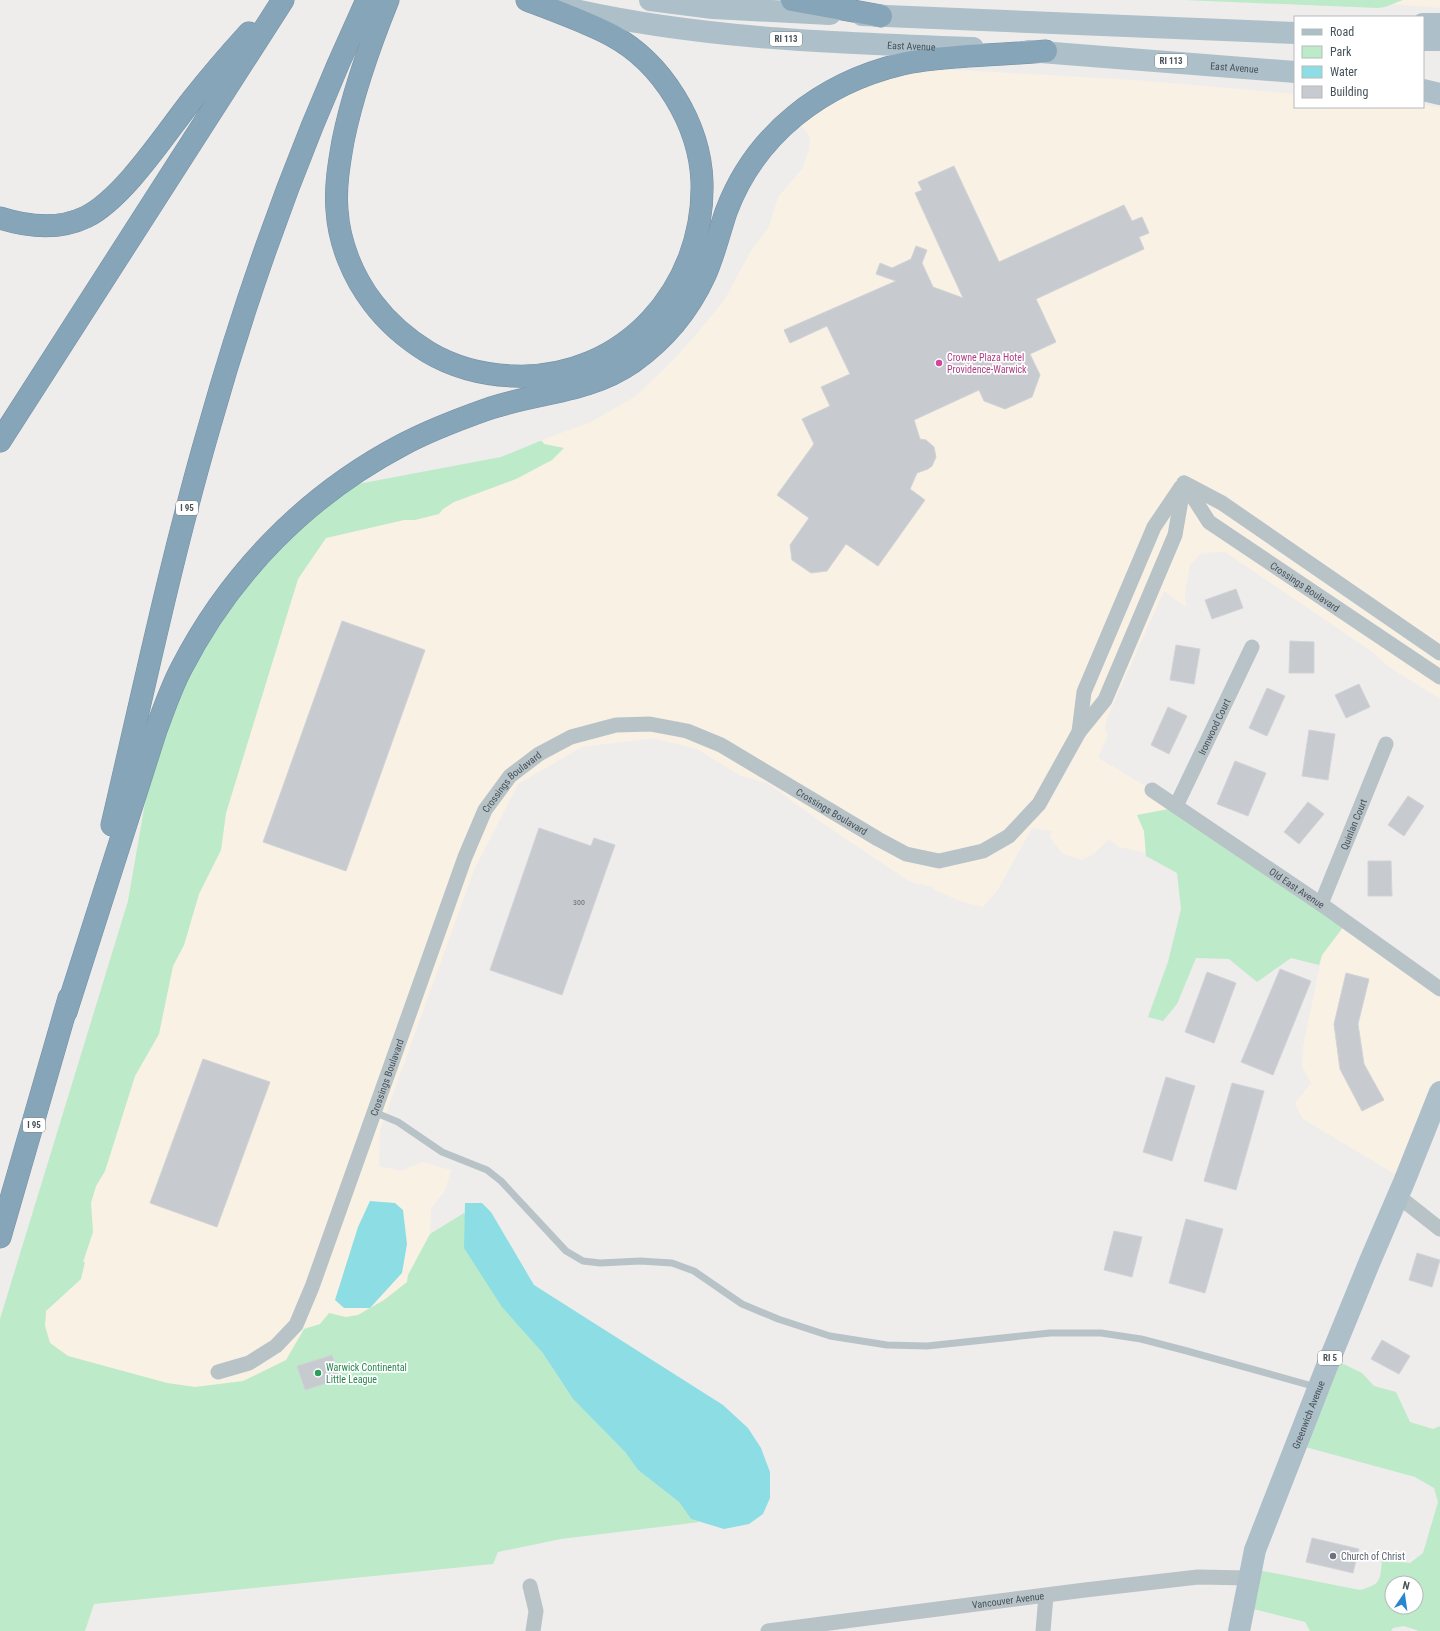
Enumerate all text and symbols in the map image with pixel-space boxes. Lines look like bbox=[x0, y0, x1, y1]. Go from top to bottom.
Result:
legend bbox=[1294, 16, 1424, 108]
text: Road bbox=[1330, 25, 1354, 39]
road number: RI 113 bbox=[770, 32, 802, 46]
street label: East Avenue bbox=[887, 39, 936, 52]
text: Park bbox=[1330, 45, 1352, 59]
road number: RI 113 bbox=[1155, 54, 1187, 68]
street label: East Avenue bbox=[1210, 60, 1259, 75]
text: Water bbox=[1330, 65, 1358, 79]
text: Building bbox=[1330, 85, 1368, 99]
place label: Crowne Plaza Hotel Providence-Warwick bbox=[947, 352, 1027, 375]
marker: Crowne Plaza Hotel Providence-Warwick bbox=[934, 358, 944, 368]
road number: I 95 bbox=[176, 501, 198, 515]
street label: Crossings Boulavard bbox=[1268, 559, 1342, 614]
street label: Ironwood Court bbox=[1196, 697, 1232, 756]
street label: Crossings Boulavard bbox=[480, 749, 543, 814]
street label: Crossings Boulavard bbox=[794, 786, 870, 837]
street label: Quinlan Court bbox=[1338, 797, 1369, 851]
street label: Old East Avenue bbox=[1267, 865, 1327, 910]
house number: 300 bbox=[573, 898, 585, 907]
street label: Crossings Boulavard bbox=[368, 1037, 405, 1117]
road number: I 95 bbox=[23, 1118, 45, 1132]
road number: RI 5 bbox=[1318, 1351, 1342, 1365]
place label: Warwick Continental Little League bbox=[326, 1362, 407, 1385]
marker: Warwick Continental Little League bbox=[313, 1368, 323, 1378]
street label: Greenwich Avenue bbox=[1290, 1379, 1326, 1450]
marker: Church of Christ bbox=[1328, 1551, 1338, 1561]
place label: Church of Christ bbox=[1341, 1551, 1405, 1562]
north arrow bbox=[1384, 1575, 1424, 1615]
text: N bbox=[1401, 1579, 1411, 1593]
street label: Vancouver Avenue bbox=[971, 1590, 1045, 1610]

